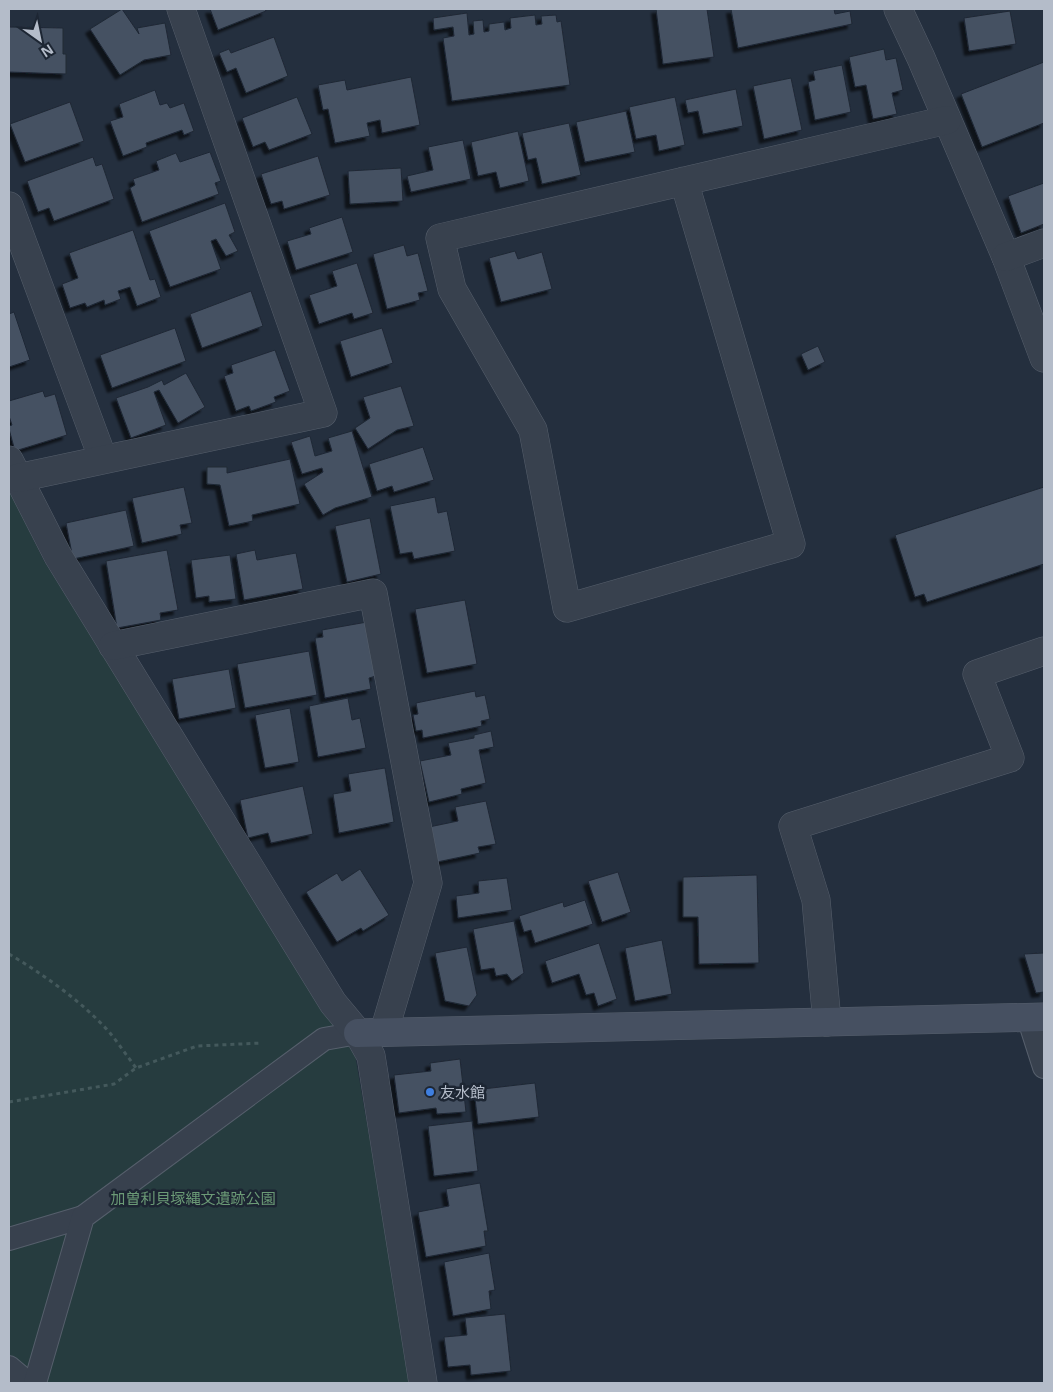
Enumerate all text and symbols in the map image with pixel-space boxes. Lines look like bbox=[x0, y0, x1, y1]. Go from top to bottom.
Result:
north arrow bbox=[15, 15, 65, 65]
text: N bbox=[37, 40, 57, 62]
place label: 友水館 bbox=[440, 1082, 485, 1102]
marker: 友水館 bbox=[424, 1086, 436, 1098]
park label: 加曽利貝塚縄文遺跡公園 bbox=[110, 1188, 276, 1208]

